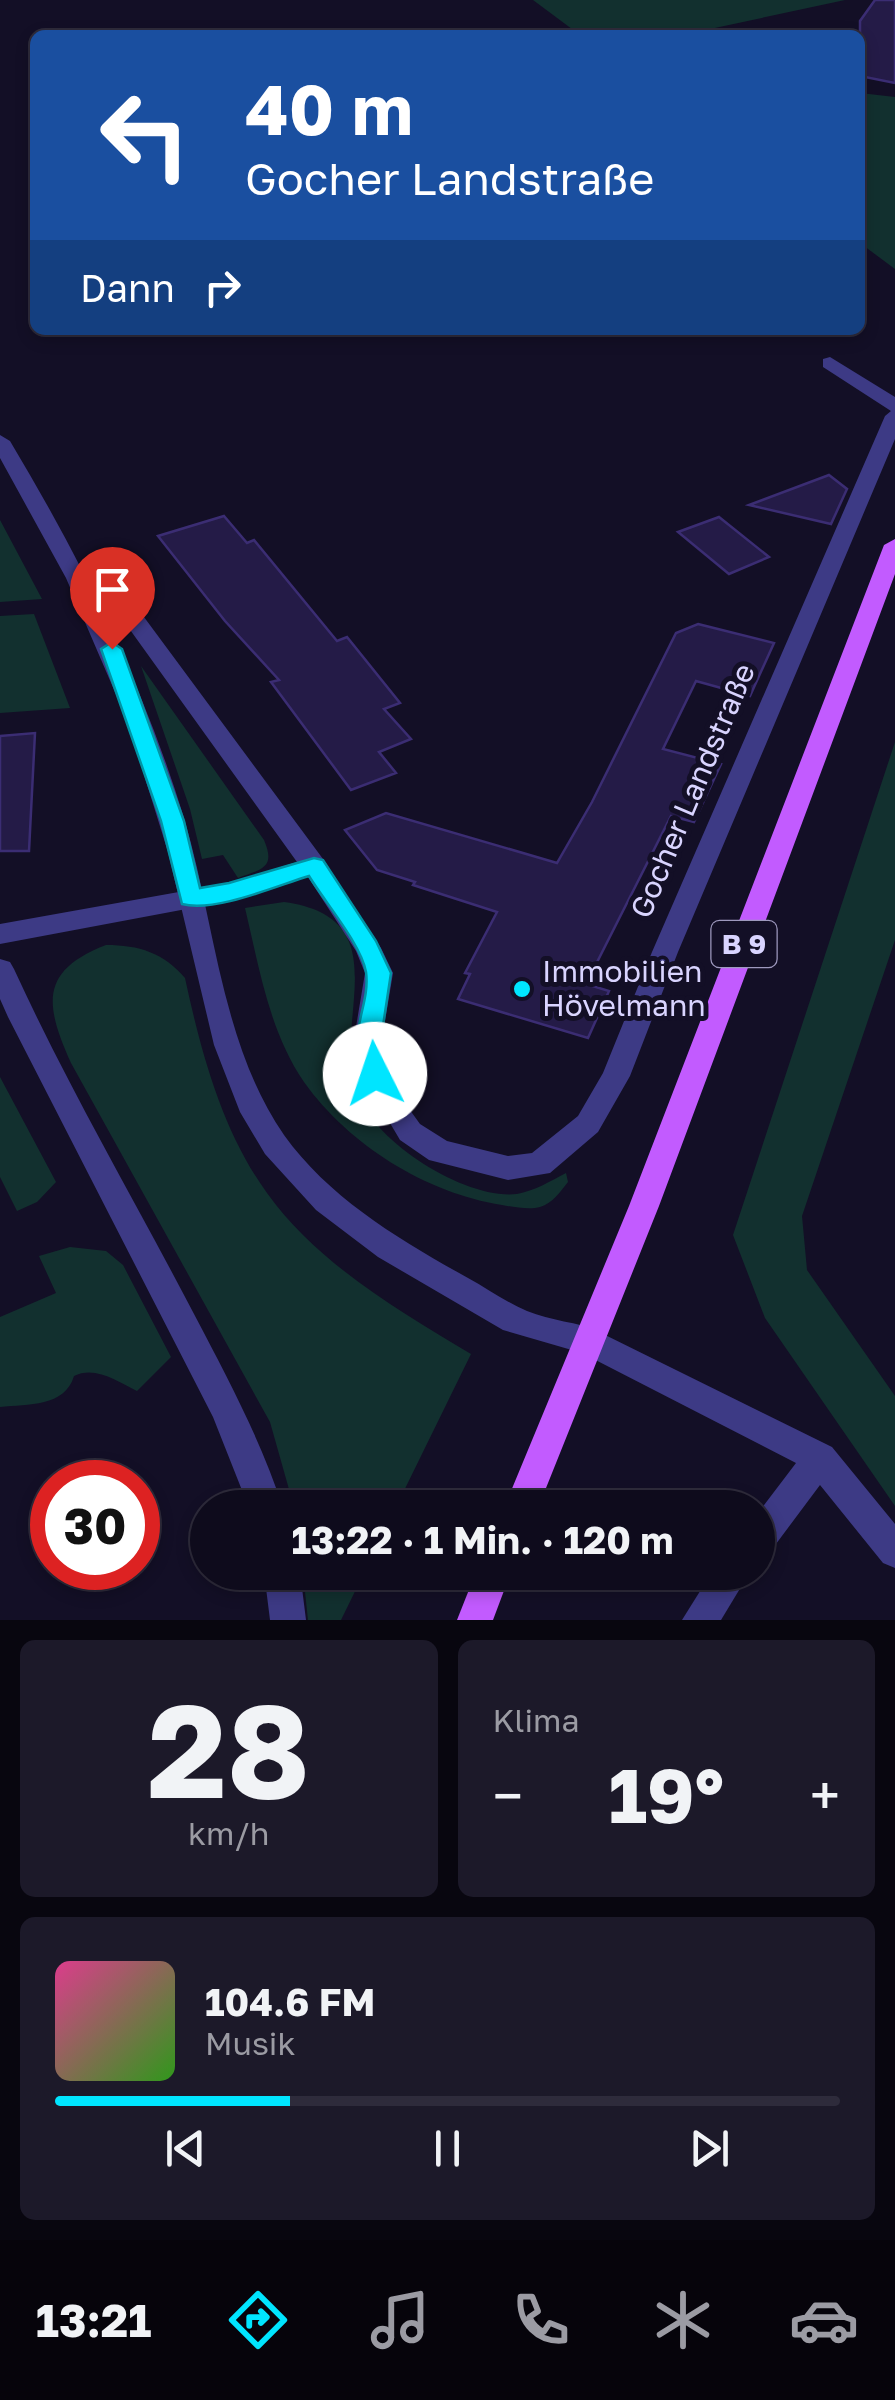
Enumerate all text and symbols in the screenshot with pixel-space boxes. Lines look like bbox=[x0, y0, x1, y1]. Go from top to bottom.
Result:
text: 40 m bbox=[245, 66, 413, 150]
icon: left bbox=[80, 70, 210, 200]
text: Gocher Landstraße bbox=[245, 151, 654, 205]
icon: right bbox=[195, 260, 250, 315]
text: Dann bbox=[80, 265, 175, 310]
pin bbox=[70, 547, 155, 650]
icon: arrive bbox=[85, 562, 140, 617]
street label: Gocher Landstraße bbox=[622, 658, 762, 923]
road number: B 9 bbox=[712, 921, 776, 967]
place label: Immobilien Hövelmann bbox=[542, 953, 706, 1023]
marker: Immobilien Hövelmann bbox=[511, 978, 533, 1000]
position arrow bbox=[323, 1022, 427, 1126]
speed limit sign: 30 bbox=[30, 1460, 160, 1590]
text: 13:22 · 1 Min. · 120 m bbox=[291, 1517, 674, 1562]
text: 28 bbox=[147, 1671, 310, 1827]
text: Klima bbox=[493, 1701, 579, 1739]
text: 19° bbox=[608, 1749, 724, 1840]
text: − bbox=[493, 1762, 523, 1828]
text: + bbox=[810, 1762, 840, 1828]
text: km/h bbox=[188, 1814, 269, 1852]
text: 104.6 FM bbox=[205, 1979, 375, 2024]
text: Musik bbox=[205, 2024, 296, 2062]
icon: previous bbox=[158, 2121, 213, 2176]
icon: pause bbox=[420, 2121, 475, 2176]
icon: next bbox=[682, 2121, 737, 2176]
icon: directions bbox=[223, 2285, 293, 2355]
icon: music bbox=[365, 2285, 435, 2355]
icon: phone bbox=[506, 2285, 576, 2355]
icon: climate bbox=[648, 2285, 718, 2355]
icon: car bbox=[789, 2285, 859, 2355]
text: 13:21 bbox=[36, 2293, 151, 2347]

